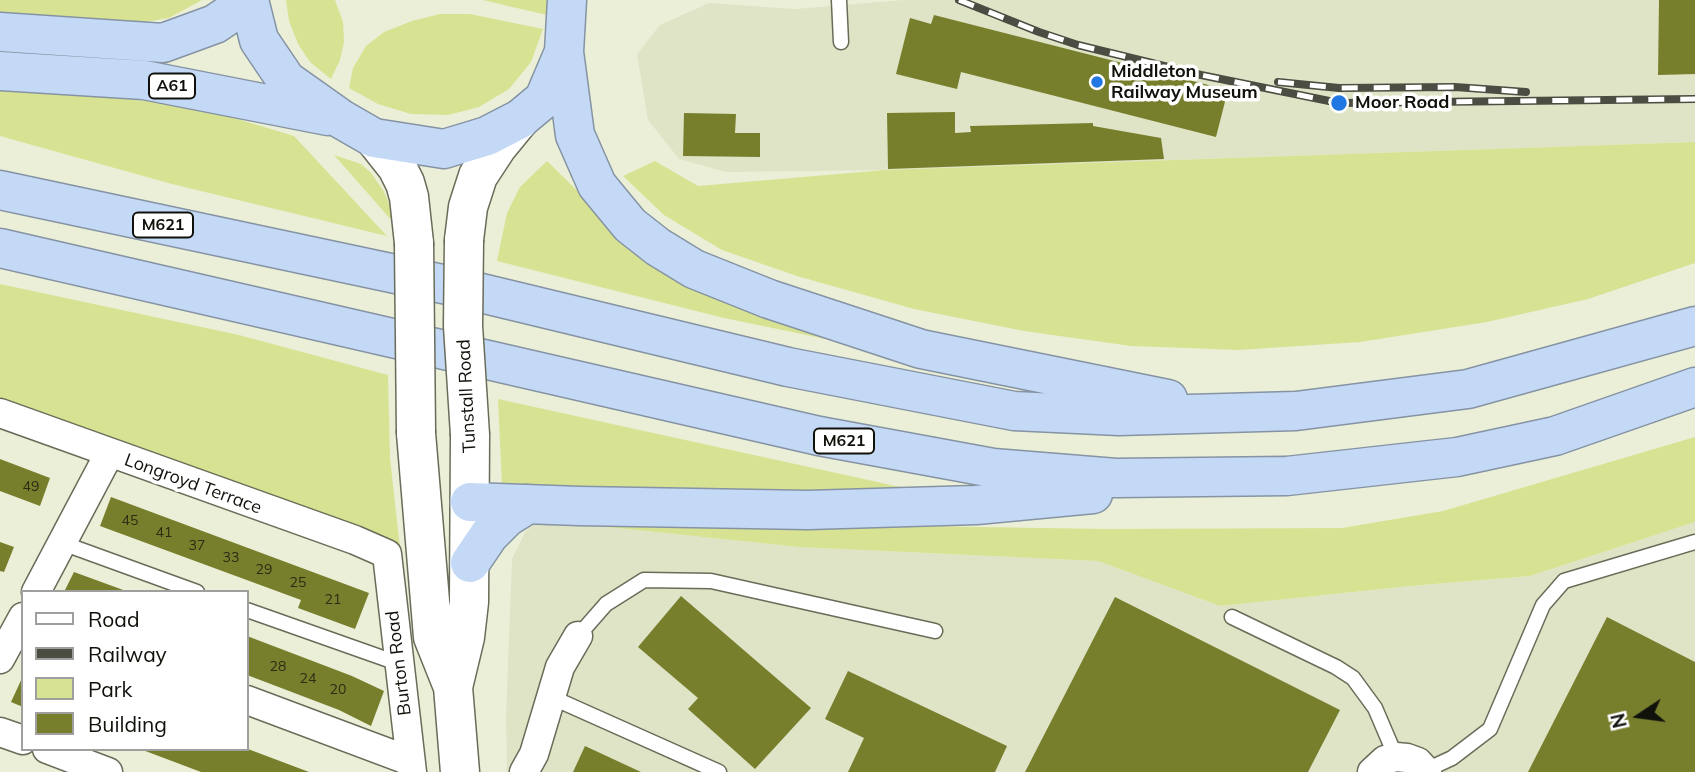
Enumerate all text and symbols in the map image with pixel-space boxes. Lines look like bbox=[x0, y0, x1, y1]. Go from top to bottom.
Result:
place label: Middleton Railway Museum bbox=[1111, 61, 1258, 104]
road number: A61 bbox=[149, 74, 195, 99]
marker: Middleton Railway Museum bbox=[1089, 74, 1105, 90]
place label: Moor Road bbox=[1355, 92, 1449, 114]
marker: Moor Road bbox=[1329, 93, 1349, 113]
road number: M621 bbox=[133, 213, 193, 238]
street label: Tunstall Road bbox=[453, 339, 481, 453]
road number: M621 bbox=[814, 428, 874, 454]
street label: Longroyd Terrace bbox=[121, 449, 265, 519]
house number: 49 bbox=[23, 479, 39, 495]
house number: 45 bbox=[122, 513, 138, 529]
house number: 41 bbox=[156, 525, 172, 541]
house number: 37 bbox=[189, 538, 205, 554]
house number: 33 bbox=[223, 550, 239, 566]
house number: 29 bbox=[256, 562, 272, 578]
house number: 25 bbox=[290, 575, 306, 591]
legend bbox=[21, 590, 248, 751]
house number: 21 bbox=[325, 592, 341, 608]
text: Road bbox=[88, 606, 139, 632]
street label: Burton Road bbox=[382, 609, 416, 717]
text: Railway bbox=[88, 641, 167, 667]
house number: 28 bbox=[270, 659, 286, 675]
house number: 24 bbox=[300, 671, 316, 687]
text: Park bbox=[88, 676, 132, 702]
north arrow bbox=[1604, 681, 1674, 751]
house number: 20 bbox=[330, 682, 346, 698]
text: Building bbox=[88, 711, 167, 737]
text: N bbox=[1605, 711, 1632, 730]

